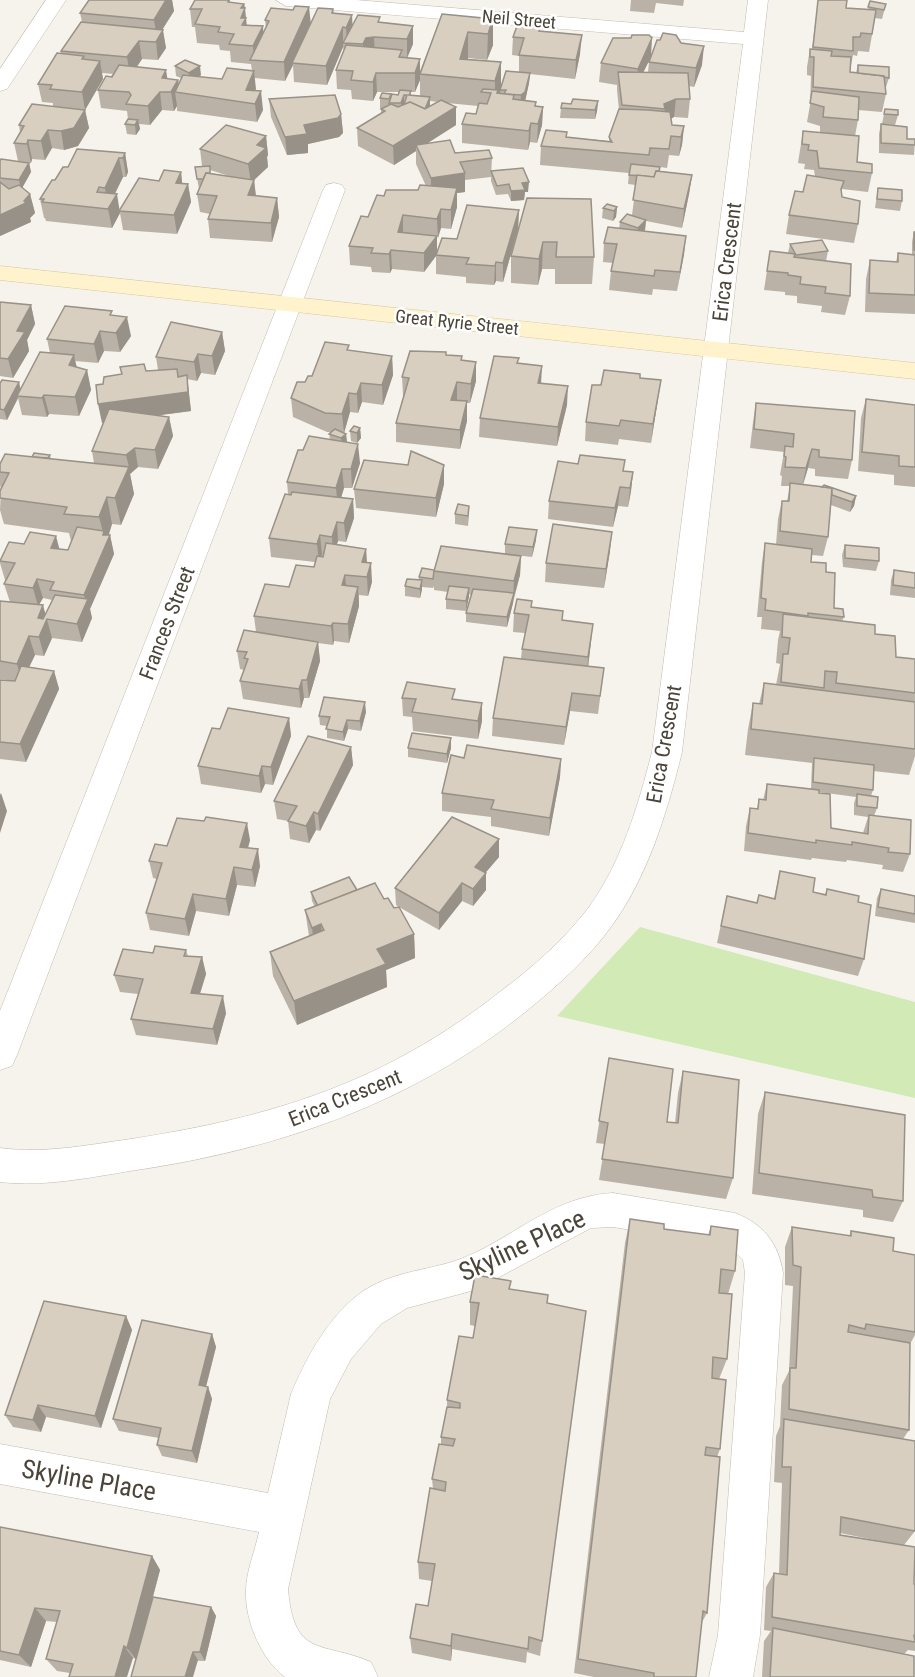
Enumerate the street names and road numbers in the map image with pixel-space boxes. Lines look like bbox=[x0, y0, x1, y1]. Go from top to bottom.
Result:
street label: Neil Street bbox=[481, 5, 557, 33]
street label: Erica Crescent bbox=[708, 201, 746, 323]
street label: Great Ryrie Street bbox=[394, 305, 520, 339]
street label: Frances Street bbox=[134, 563, 200, 683]
street label: Erica Crescent bbox=[642, 683, 686, 805]
street label: Erica Crescent bbox=[285, 1064, 405, 1132]
street label: Skyline Place bbox=[454, 1203, 590, 1287]
street label: Skyline Place bbox=[20, 1453, 158, 1507]

